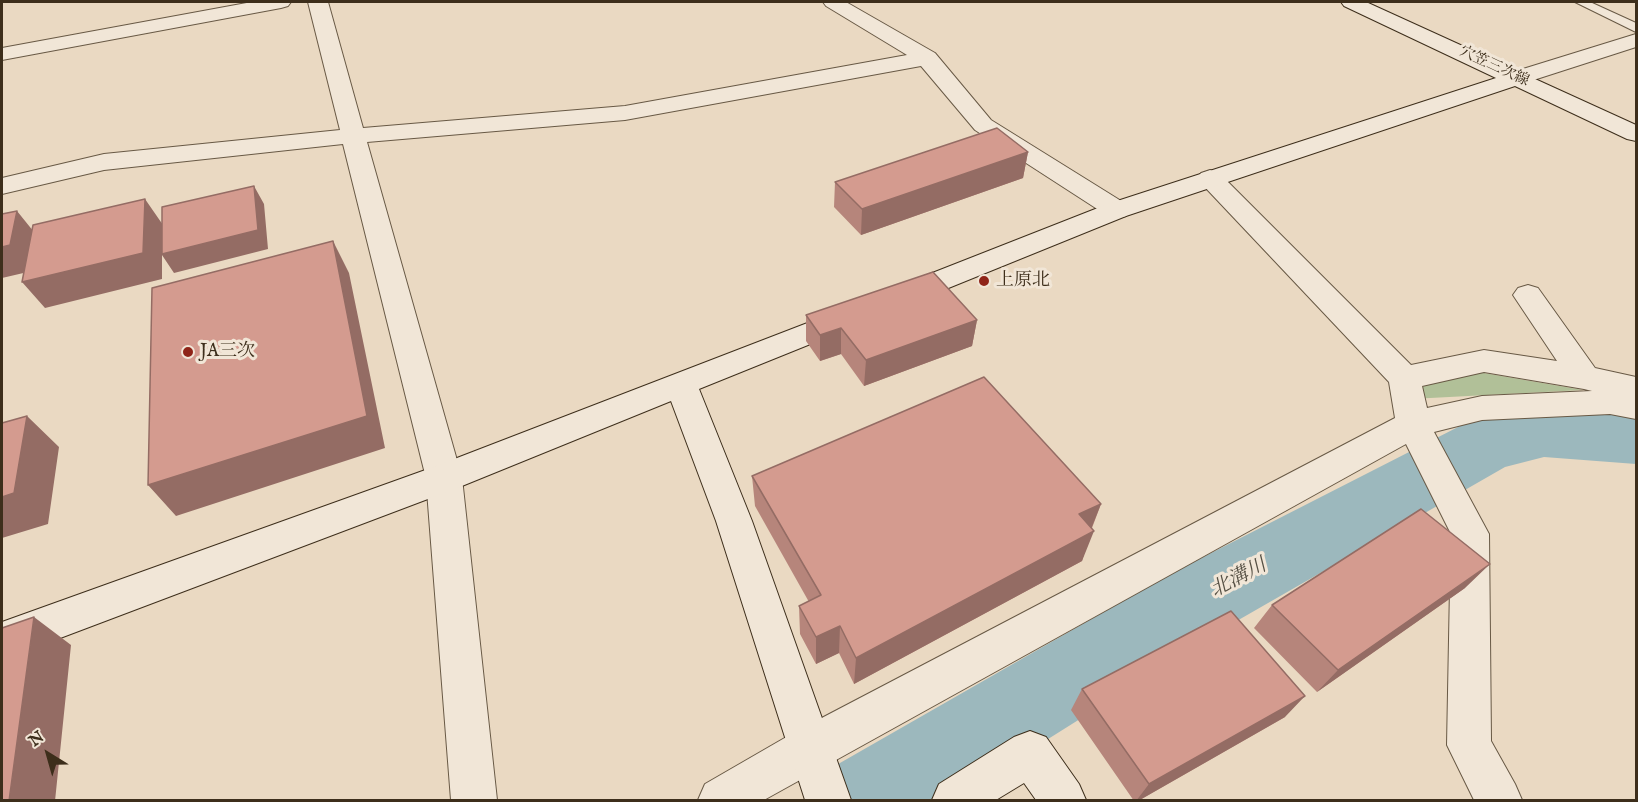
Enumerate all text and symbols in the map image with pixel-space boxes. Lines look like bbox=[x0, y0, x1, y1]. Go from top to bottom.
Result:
street label: 穴笠三次線 bbox=[1456, 43, 1532, 91]
place label: 上原北 bbox=[996, 270, 1050, 292]
marker: 上原北 bbox=[977, 274, 991, 288]
place label: JA三次 bbox=[200, 341, 255, 363]
marker: JA三次 bbox=[181, 345, 195, 359]
water label: 北溝川 bbox=[1207, 554, 1271, 604]
north arrow bbox=[18, 724, 78, 784]
text: N bbox=[26, 727, 49, 752]

